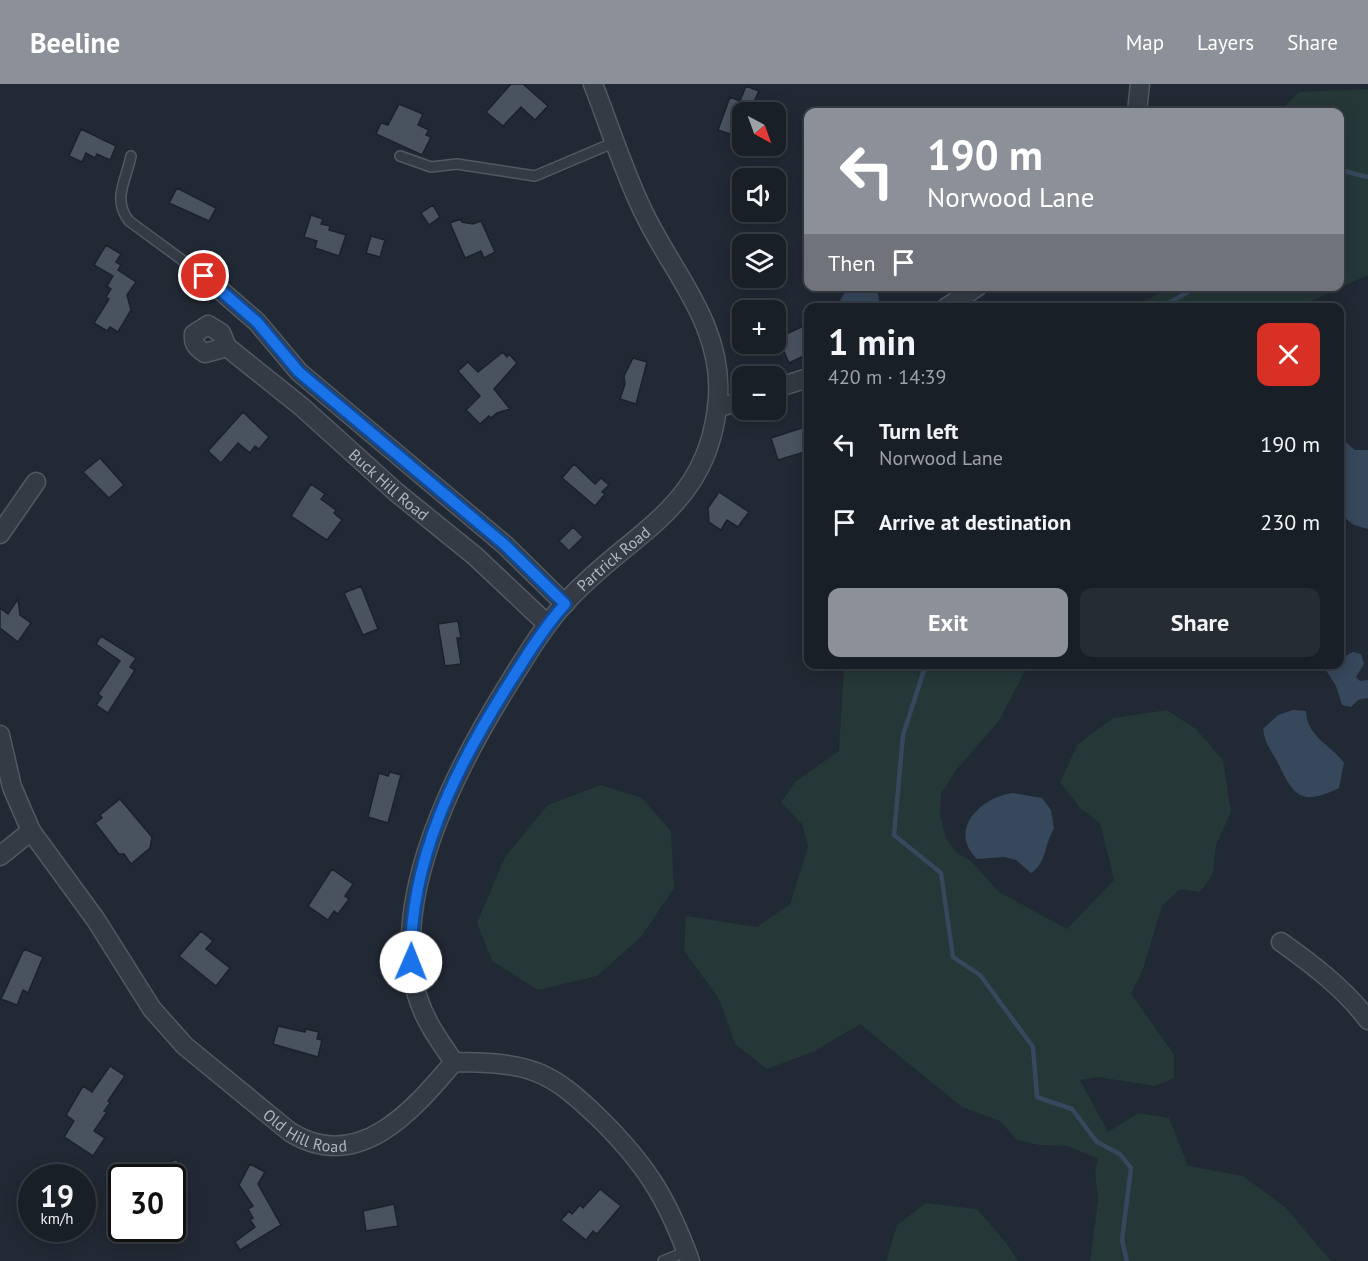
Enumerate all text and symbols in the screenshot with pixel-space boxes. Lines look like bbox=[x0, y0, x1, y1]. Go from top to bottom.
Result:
text: Beeline bbox=[30, 24, 120, 61]
text: Map bbox=[1126, 29, 1164, 56]
text: Layers bbox=[1197, 29, 1254, 56]
text: Share bbox=[1287, 29, 1338, 56]
north arrow bbox=[732, 102, 786, 156]
map controls bbox=[732, 102, 786, 420]
text: 190 m bbox=[927, 127, 1043, 182]
icon: left bbox=[828, 132, 906, 210]
button: sound bbox=[732, 168, 786, 222]
text: Norwood Lane bbox=[927, 180, 1094, 214]
button: layers bbox=[732, 234, 786, 288]
icon: arrive bbox=[887, 246, 920, 279]
text: Then bbox=[828, 249, 875, 277]
pin bbox=[178, 250, 229, 301]
icon: arrive bbox=[187, 259, 220, 292]
button: + bbox=[732, 300, 786, 354]
text: 1 min bbox=[828, 318, 916, 365]
button: close bbox=[1257, 323, 1320, 386]
text: 420 m · 14:39 bbox=[828, 364, 946, 390]
button: − bbox=[732, 366, 786, 420]
text: Turn left bbox=[879, 417, 959, 445]
icon: left bbox=[828, 428, 861, 461]
text: 190 m bbox=[1260, 430, 1320, 458]
street label: Buck Hill Road bbox=[345, 444, 433, 525]
text: Norwood Lane bbox=[879, 445, 1003, 471]
icon: arrive bbox=[828, 506, 861, 539]
text: Arrive at destination bbox=[879, 508, 1071, 536]
text: 230 m bbox=[1260, 508, 1320, 536]
street label: Partrick Road bbox=[572, 522, 654, 595]
button: Exit bbox=[828, 588, 1068, 657]
button: Share bbox=[1080, 588, 1320, 657]
position arrow bbox=[379, 930, 443, 994]
street label: Old Hill Road bbox=[259, 1104, 348, 1156]
speed limit sign: 30 bbox=[108, 1164, 186, 1242]
text: 19 bbox=[40, 1176, 74, 1215]
text: km/h bbox=[41, 1209, 73, 1228]

